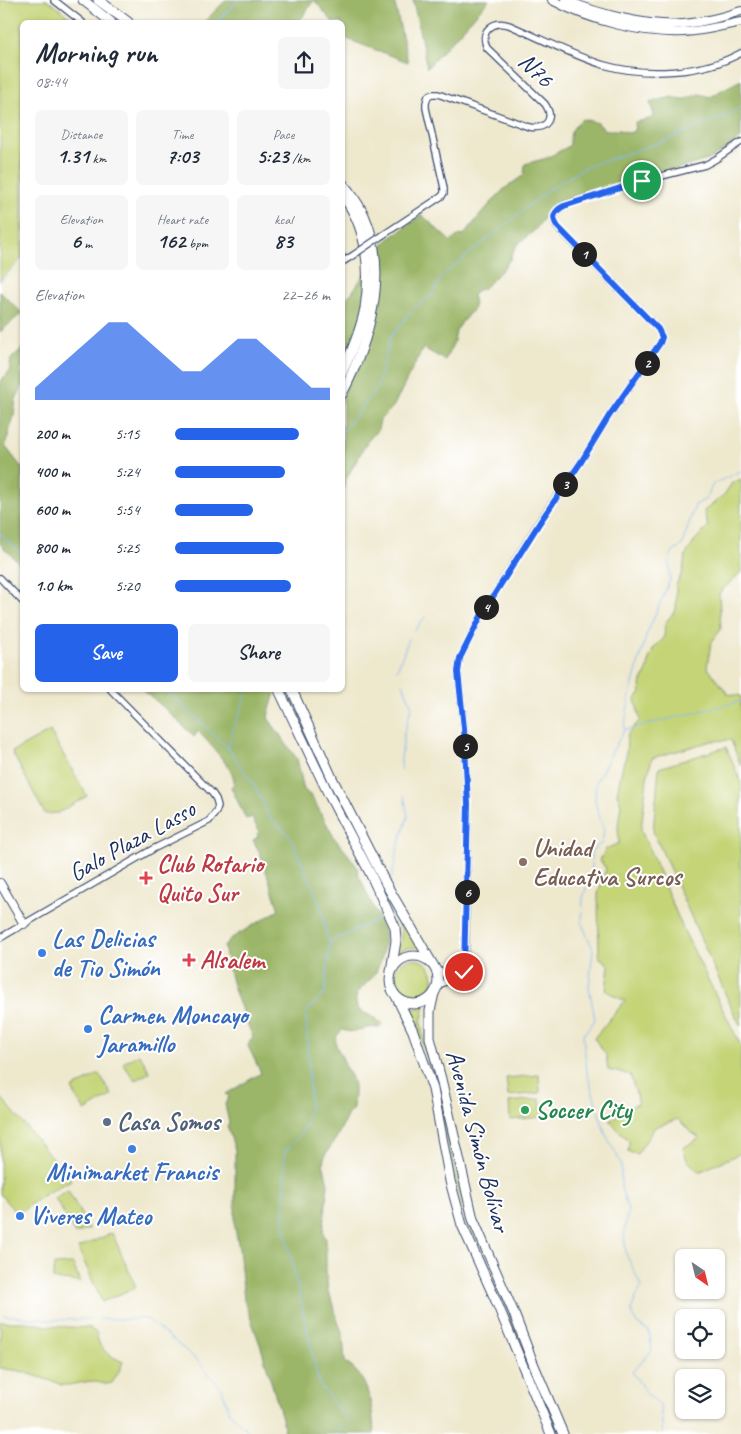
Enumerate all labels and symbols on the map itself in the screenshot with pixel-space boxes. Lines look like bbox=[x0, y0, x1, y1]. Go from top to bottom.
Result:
street label: N76 bbox=[511, 45, 561, 95]
pin bbox=[621, 160, 663, 202]
pin: 1 bbox=[572, 242, 596, 266]
pin: 2 bbox=[634, 350, 660, 376]
pin: 3 bbox=[552, 472, 578, 496]
pin: 4 bbox=[474, 594, 498, 620]
pin: 5 bbox=[452, 734, 478, 758]
street label: Galo Plaza Lasso bbox=[63, 793, 202, 889]
place label: Unidad Educativa Surcos bbox=[533, 832, 683, 893]
place label: Club Rotario Quito Sur bbox=[157, 848, 266, 909]
marker: Unidad Educativa Surcos bbox=[517, 856, 529, 868]
marker: Club Rotario Quito Sur bbox=[139, 871, 153, 885]
pin: 6 bbox=[454, 880, 480, 904]
place label: Las Delicias de Tio Simón bbox=[52, 923, 161, 984]
place label: Alsalem bbox=[200, 944, 267, 976]
marker: Las Delicias de Tio Simón bbox=[36, 947, 48, 959]
pin bbox=[443, 951, 485, 993]
marker: Alsalem bbox=[182, 953, 196, 967]
place label: Carmen Moncayo Jaramillo bbox=[96, 999, 251, 1060]
marker: Carmen Moncayo Jaramillo bbox=[82, 1023, 94, 1035]
street label: Avenida Simón Bolívar bbox=[438, 1047, 518, 1237]
place label: Soccer City bbox=[535, 1094, 634, 1126]
marker: Soccer City bbox=[519, 1104, 531, 1116]
place label: Casa Somos bbox=[117, 1106, 222, 1138]
marker: Casa Somos bbox=[101, 1116, 113, 1128]
marker: Minimarket Francis bbox=[126, 1143, 138, 1155]
place label: Minimarket Francis bbox=[46, 1156, 220, 1188]
place label: Viveres Mateo bbox=[30, 1200, 153, 1232]
marker: Viveres Mateo bbox=[14, 1210, 26, 1222]
north arrow bbox=[675, 1249, 725, 1299]

